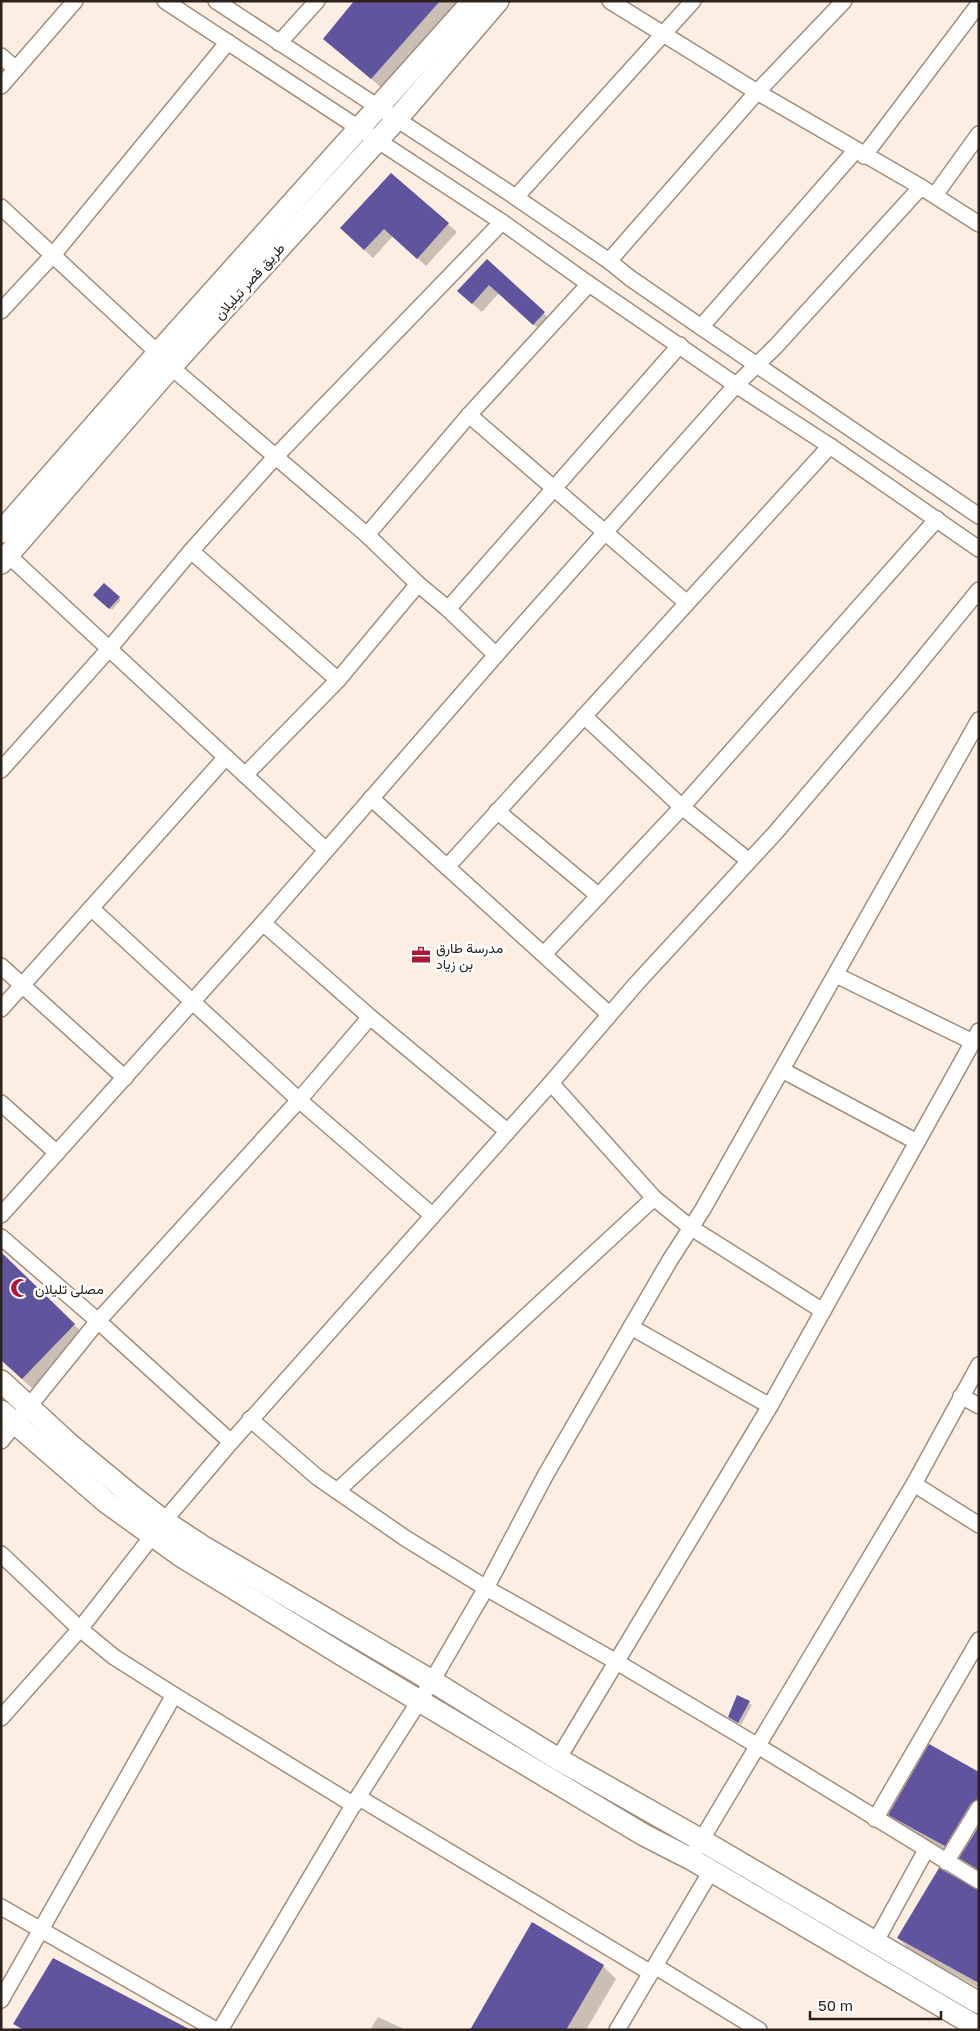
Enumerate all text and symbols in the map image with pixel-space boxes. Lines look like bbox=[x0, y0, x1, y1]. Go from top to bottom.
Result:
street label: طريق قصر تيليلان bbox=[210, 239, 289, 324]
place label: مدرسة طارق بن زياد bbox=[436, 939, 503, 973]
office icon: مدرسة طارق بن زياد bbox=[410, 944, 432, 966]
mosque icon: مصلى تليلان bbox=[9, 1277, 31, 1299]
place label: مصلى تليلان bbox=[35, 1280, 104, 1298]
scale bar bbox=[810, 1988, 941, 2020]
text: 50 m bbox=[818, 1996, 853, 2014]

